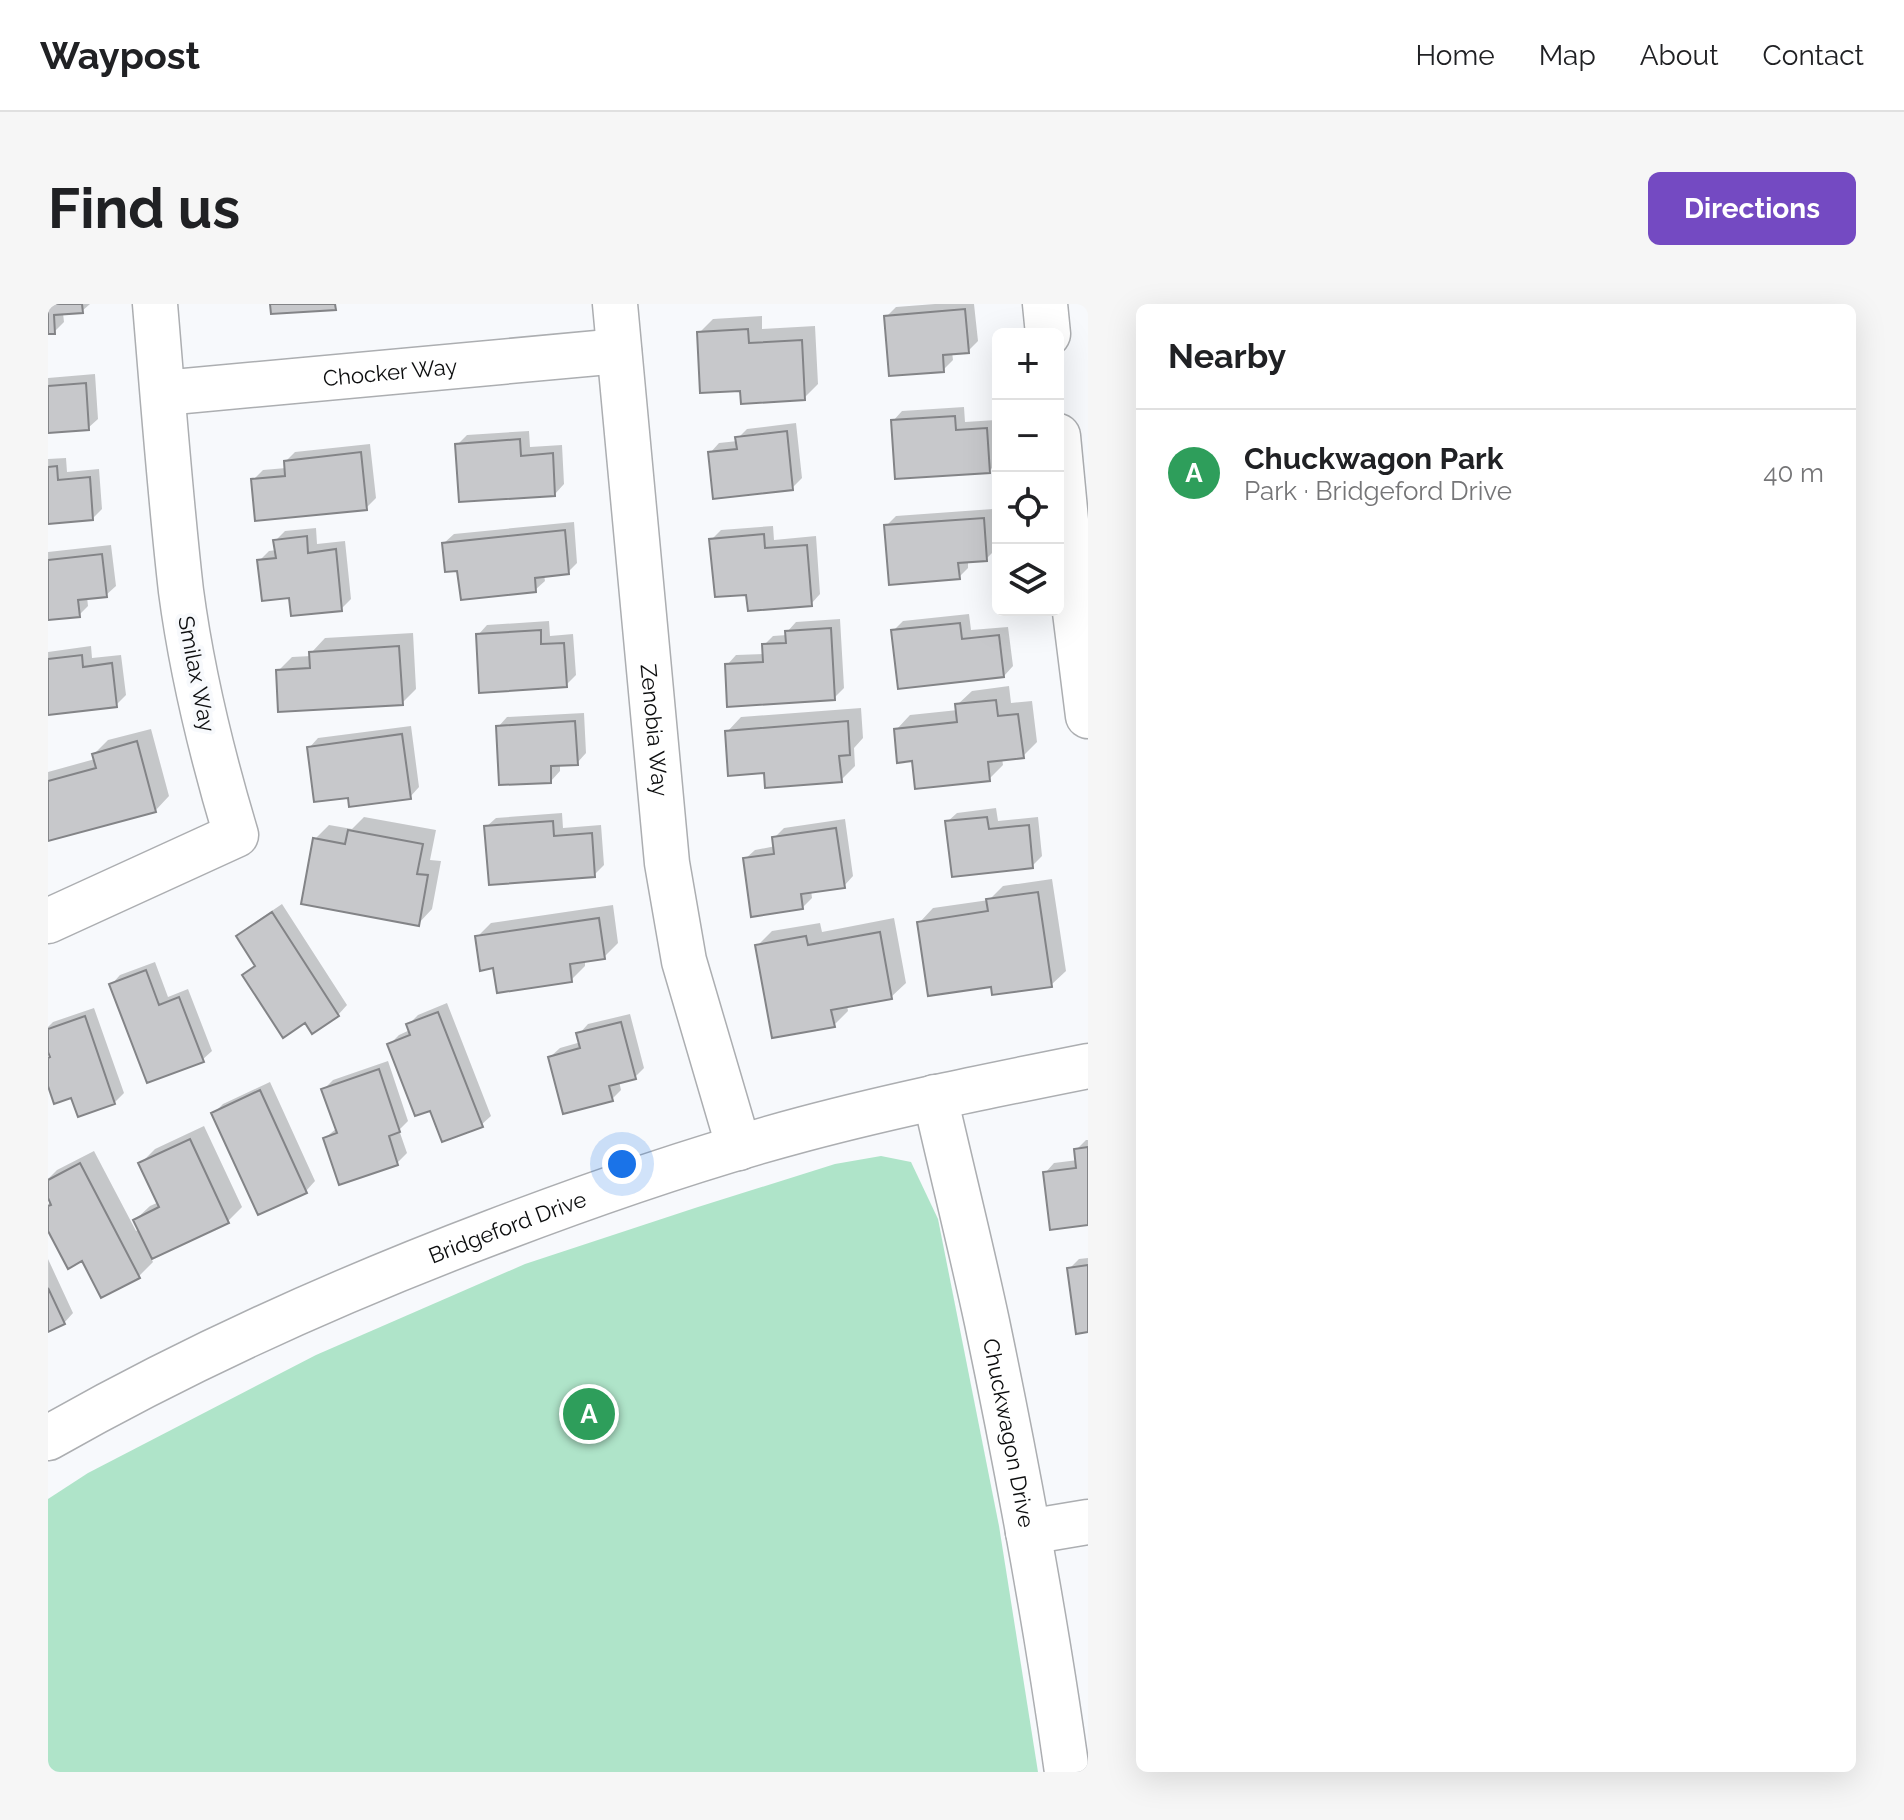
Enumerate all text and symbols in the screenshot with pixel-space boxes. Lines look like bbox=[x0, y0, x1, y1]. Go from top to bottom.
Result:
text: Waypost bbox=[40, 33, 200, 78]
text: Home bbox=[1415, 39, 1495, 72]
text: Map bbox=[1539, 39, 1596, 72]
text: About bbox=[1640, 39, 1719, 72]
text: Contact bbox=[1763, 39, 1864, 72]
button: Directions bbox=[1648, 172, 1856, 245]
text: Find us bbox=[48, 175, 240, 241]
map controls bbox=[992, 328, 1064, 616]
button: + bbox=[992, 328, 1064, 400]
text: Nearby bbox=[1168, 336, 1286, 376]
street label: Chocker Way bbox=[322, 353, 458, 391]
button: − bbox=[992, 400, 1064, 472]
text: Chuckwagon Park bbox=[1244, 441, 1503, 476]
text: A bbox=[1185, 458, 1203, 488]
text: 40 m bbox=[1763, 458, 1824, 488]
button: locate bbox=[992, 472, 1064, 544]
text: Park · Bridgeford Drive bbox=[1244, 476, 1512, 506]
button: layers bbox=[992, 544, 1064, 616]
street label: Smilax Way bbox=[173, 614, 221, 734]
street label: Zenobia Way bbox=[636, 663, 674, 798]
your location bbox=[602, 1144, 642, 1184]
street label: Bridgeford Drive bbox=[425, 1186, 590, 1269]
street label: Chuckwagon Drive bbox=[978, 1336, 1040, 1530]
pin: A bbox=[563, 1384, 615, 1444]

